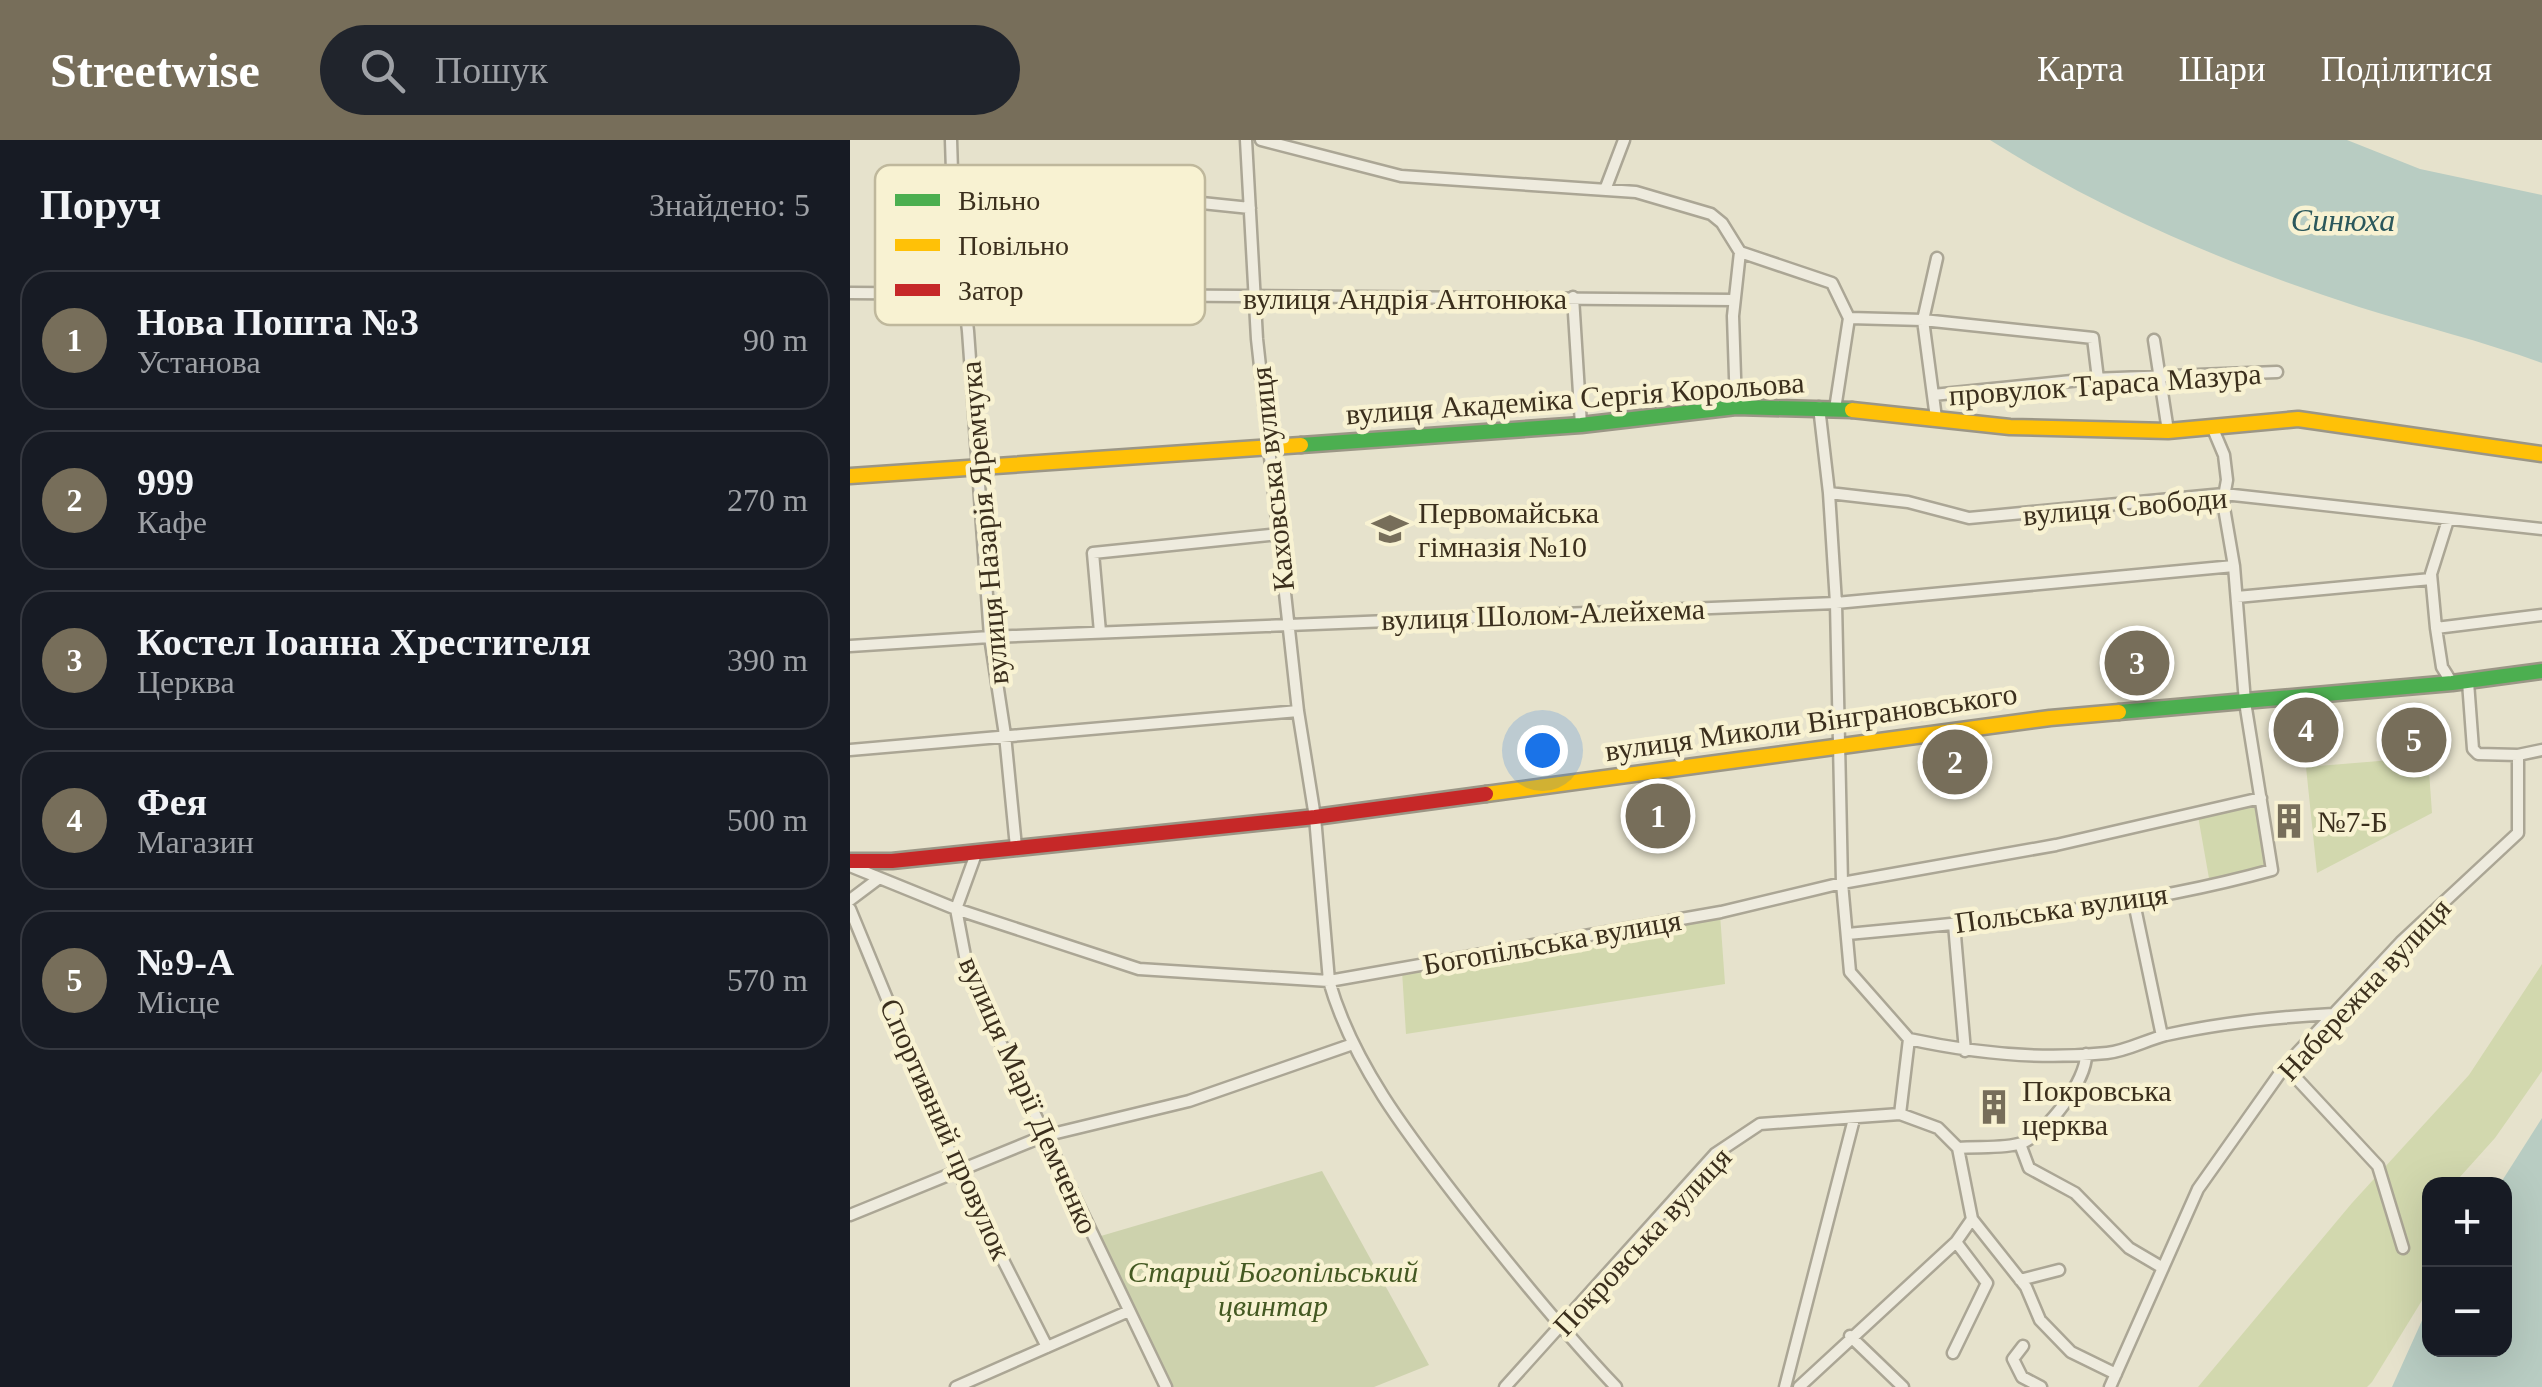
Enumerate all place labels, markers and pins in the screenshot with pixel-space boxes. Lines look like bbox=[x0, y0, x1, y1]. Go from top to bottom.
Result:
place label: Первомайська гімназія №10 bbox=[1418, 496, 1599, 563]
school or university icon: Первомайська гімназія №10 bbox=[1371, 510, 1409, 548]
pin: 3 bbox=[2104, 626, 2170, 700]
pin: 4 bbox=[2274, 692, 2338, 768]
pin: 5 bbox=[2382, 702, 2446, 778]
pin: 2 bbox=[1922, 724, 1988, 800]
pin: 1 bbox=[1626, 778, 1690, 854]
building icon: №7-Б bbox=[2270, 802, 2308, 840]
place label: №7-Б bbox=[2317, 805, 2388, 838]
place label: Покровська церква bbox=[2022, 1074, 2172, 1141]
building icon: Покровська церква bbox=[1975, 1088, 2013, 1126]

